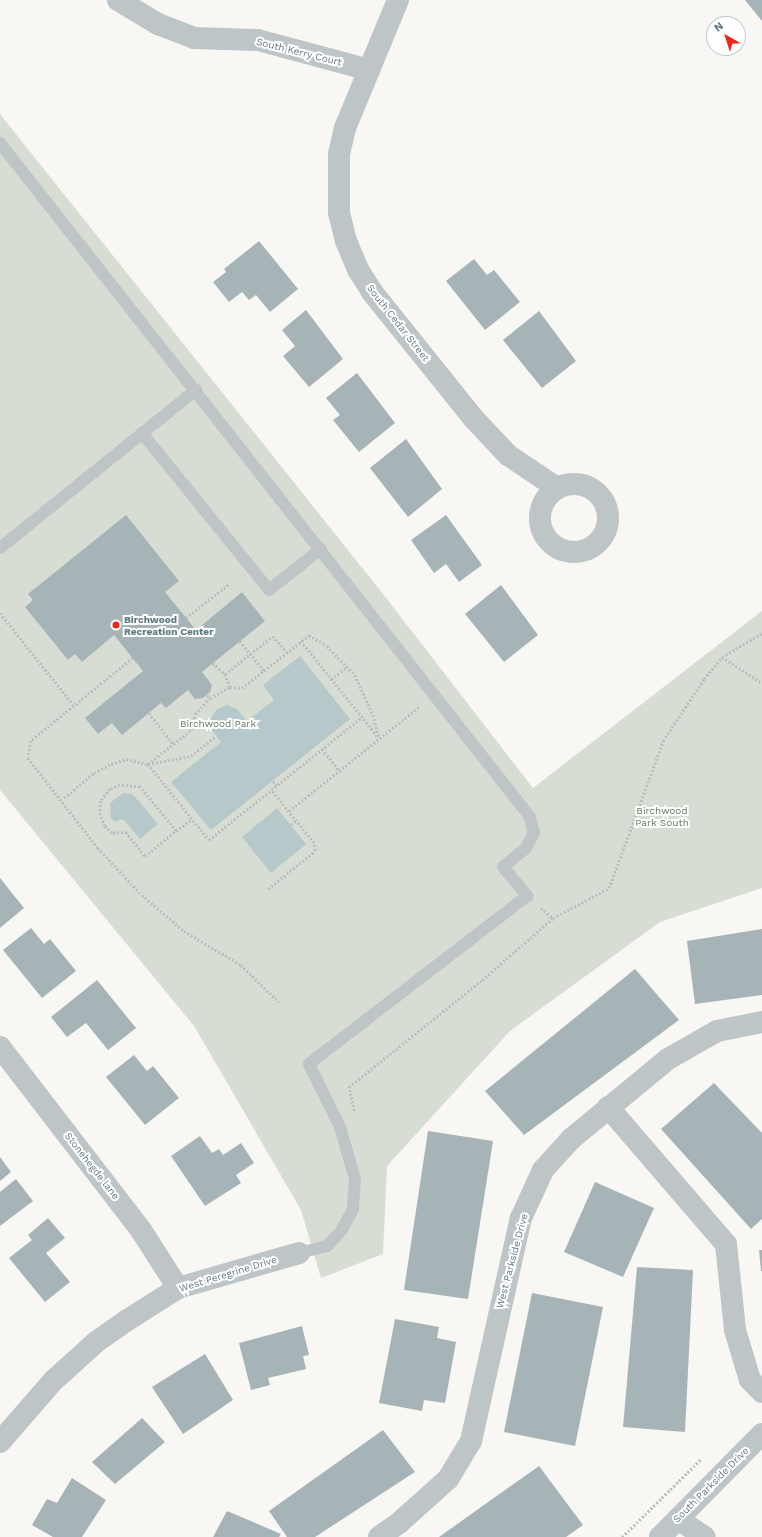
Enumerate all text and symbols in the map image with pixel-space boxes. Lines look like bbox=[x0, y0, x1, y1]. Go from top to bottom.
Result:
north arrow bbox=[706, 16, 746, 56]
text: N bbox=[712, 19, 726, 35]
street label: South Kerry Court bbox=[255, 36, 343, 68]
street label: South Cedar Street bbox=[364, 282, 432, 364]
place label: Birchwood Recreation Center bbox=[124, 613, 213, 636]
marker: Birchwood Recreation Center bbox=[111, 620, 121, 630]
park label: Birchwood Park bbox=[180, 718, 256, 730]
park label: Birchwood Park South bbox=[635, 804, 689, 828]
street label: Stonehegde lane bbox=[62, 1130, 122, 1202]
street label: West Parkside Drive bbox=[494, 1212, 530, 1310]
street label: West Peregrine Drive bbox=[178, 1253, 278, 1295]
street label: South Parkside Drive bbox=[671, 1445, 751, 1525]

